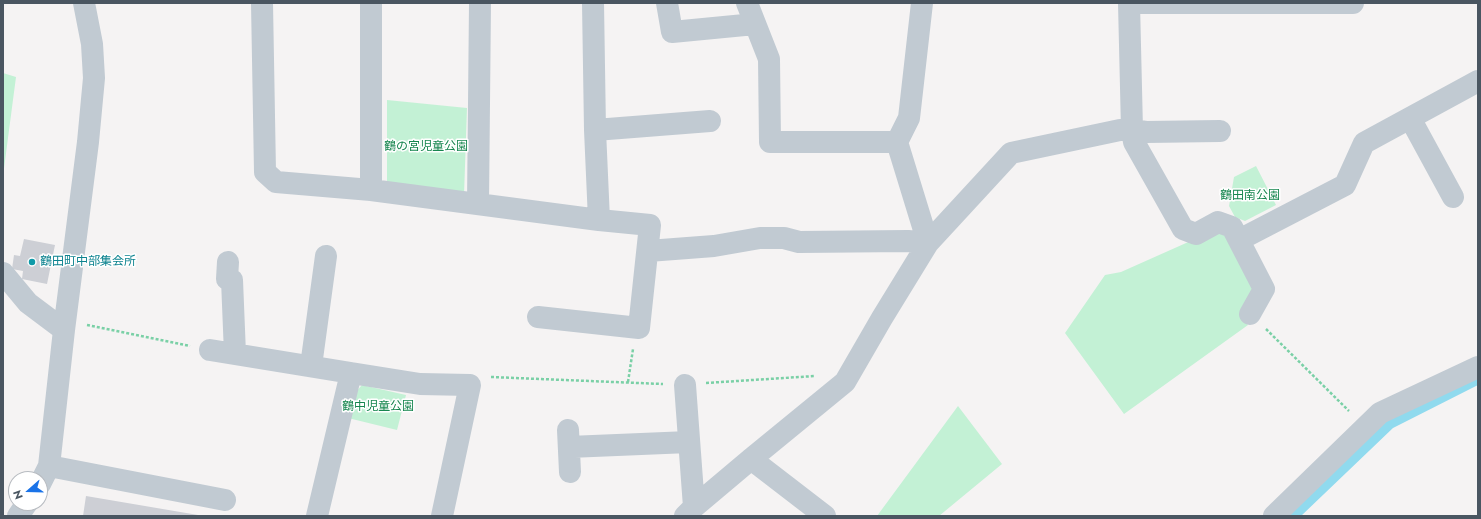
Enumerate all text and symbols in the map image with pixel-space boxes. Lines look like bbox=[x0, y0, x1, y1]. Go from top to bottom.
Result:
park label: 鶴の宮児童公園 bbox=[384, 140, 468, 154]
park label: 鶴田南公園 bbox=[1220, 189, 1280, 203]
place label: 鶴田町中部集会所 bbox=[40, 255, 136, 269]
marker: 鶴田町中部集会所 bbox=[27, 257, 37, 267]
park label: 鶴中児童公園 bbox=[342, 400, 414, 414]
north arrow bbox=[8, 471, 48, 511]
text: N bbox=[9, 488, 27, 502]

